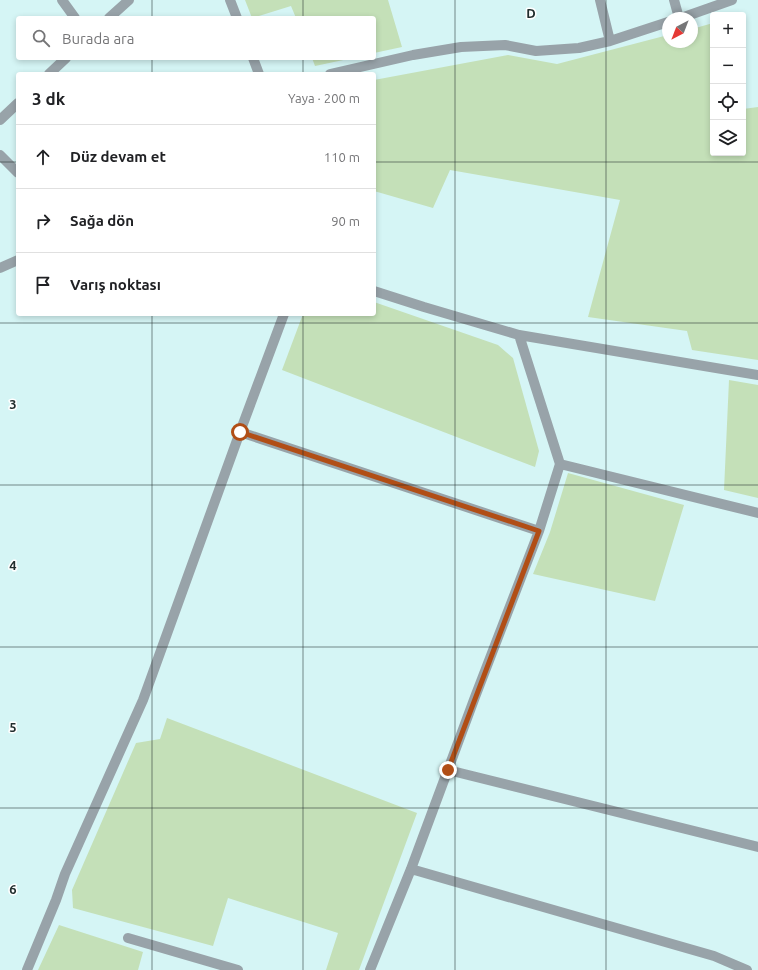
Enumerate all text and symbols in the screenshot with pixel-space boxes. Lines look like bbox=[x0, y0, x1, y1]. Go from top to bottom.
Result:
text: D bbox=[526, 6, 536, 20]
north arrow bbox=[662, 12, 698, 48]
map controls bbox=[710, 12, 746, 156]
button: + bbox=[710, 12, 746, 48]
search box bbox=[16, 16, 376, 60]
icon: search bbox=[30, 27, 52, 49]
text: Burada ara bbox=[62, 30, 134, 47]
button: − bbox=[710, 48, 746, 84]
button: locate bbox=[710, 84, 746, 120]
text: 3 dk bbox=[32, 89, 65, 108]
text: Yaya · 200 m bbox=[288, 91, 360, 105]
button: layers bbox=[710, 120, 746, 156]
icon: ahead bbox=[32, 146, 54, 168]
text: Düz devam et bbox=[70, 148, 166, 165]
text: 110 m bbox=[324, 150, 360, 164]
icon: right bbox=[32, 210, 54, 232]
text: Sağa dön bbox=[70, 212, 134, 229]
text: 90 m bbox=[331, 214, 360, 228]
icon: arrive bbox=[32, 274, 54, 296]
text: Varış noktası bbox=[70, 276, 161, 293]
text: 3 bbox=[9, 397, 17, 411]
route start bbox=[231, 423, 249, 441]
text: 4 bbox=[9, 558, 17, 572]
text: 5 bbox=[9, 720, 17, 734]
route end bbox=[439, 761, 457, 779]
text: 6 bbox=[9, 882, 17, 896]

